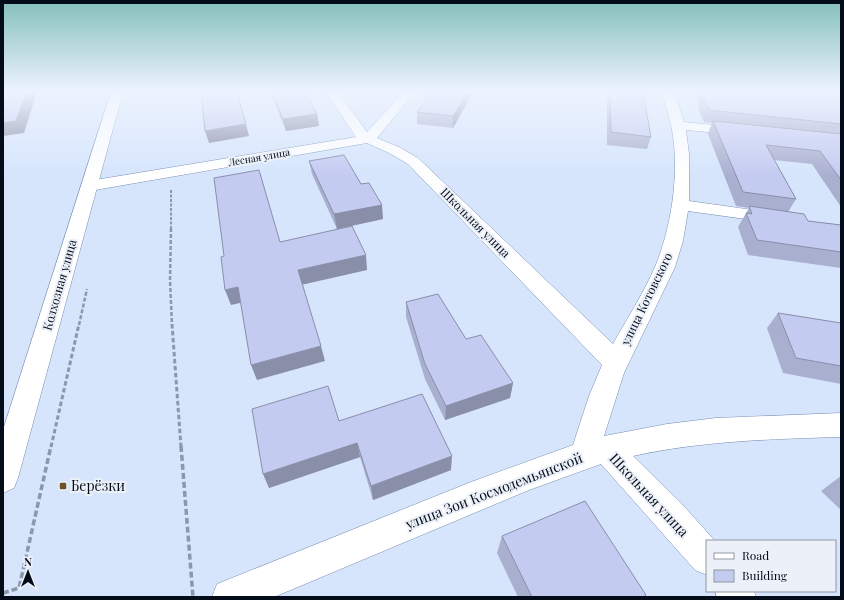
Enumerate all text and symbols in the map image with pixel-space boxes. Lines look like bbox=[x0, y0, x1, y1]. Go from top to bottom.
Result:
street label: Лесная улица bbox=[226, 145, 291, 170]
street label: Школьная улица bbox=[437, 184, 514, 261]
street label: Колхозная улица bbox=[38, 237, 80, 332]
street label: улица Котовского bbox=[616, 249, 676, 348]
street label: улица Зои Космодемьянской bbox=[402, 448, 585, 533]
street label: Школьная улица bbox=[606, 449, 693, 541]
place label: Берёзки bbox=[71, 476, 125, 495]
marker: Берёзки bbox=[58, 481, 68, 491]
legend bbox=[706, 540, 836, 592]
text: Road bbox=[742, 547, 769, 563]
north arrow bbox=[8, 552, 48, 592]
text: N bbox=[24, 554, 32, 569]
text: Building bbox=[742, 567, 788, 583]

